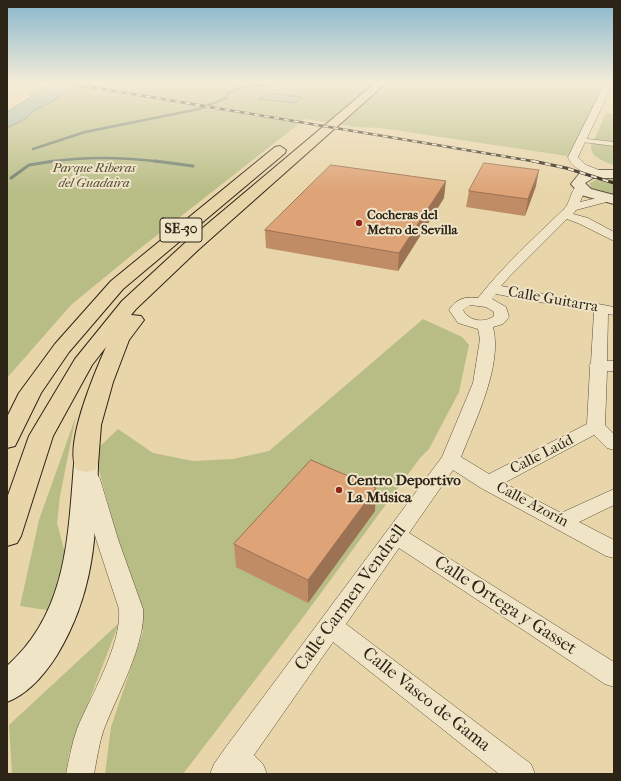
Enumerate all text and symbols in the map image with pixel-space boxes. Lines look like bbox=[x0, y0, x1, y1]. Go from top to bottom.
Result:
park label: Parque Riberas del Guadaira bbox=[53, 161, 135, 192]
place label: Cocheras del Metro de Sevilla bbox=[367, 208, 458, 239]
road number: SE-30 bbox=[160, 218, 202, 242]
marker: Cocheras del Metro de Sevilla bbox=[354, 218, 364, 228]
street label: Calle Guitarra bbox=[506, 283, 600, 317]
street label: Calle Laúd bbox=[507, 431, 577, 479]
place label: Centro Deportivo La Música bbox=[347, 472, 461, 507]
street label: Calle Azorín bbox=[493, 478, 571, 532]
marker: Centro Deportivo La Música bbox=[334, 485, 344, 495]
street label: Calle Carmen Vendrell bbox=[291, 521, 411, 675]
street label: Calle Ortega y Gasset bbox=[430, 552, 580, 660]
street label: Calle Vasco de Gama bbox=[358, 643, 494, 757]

